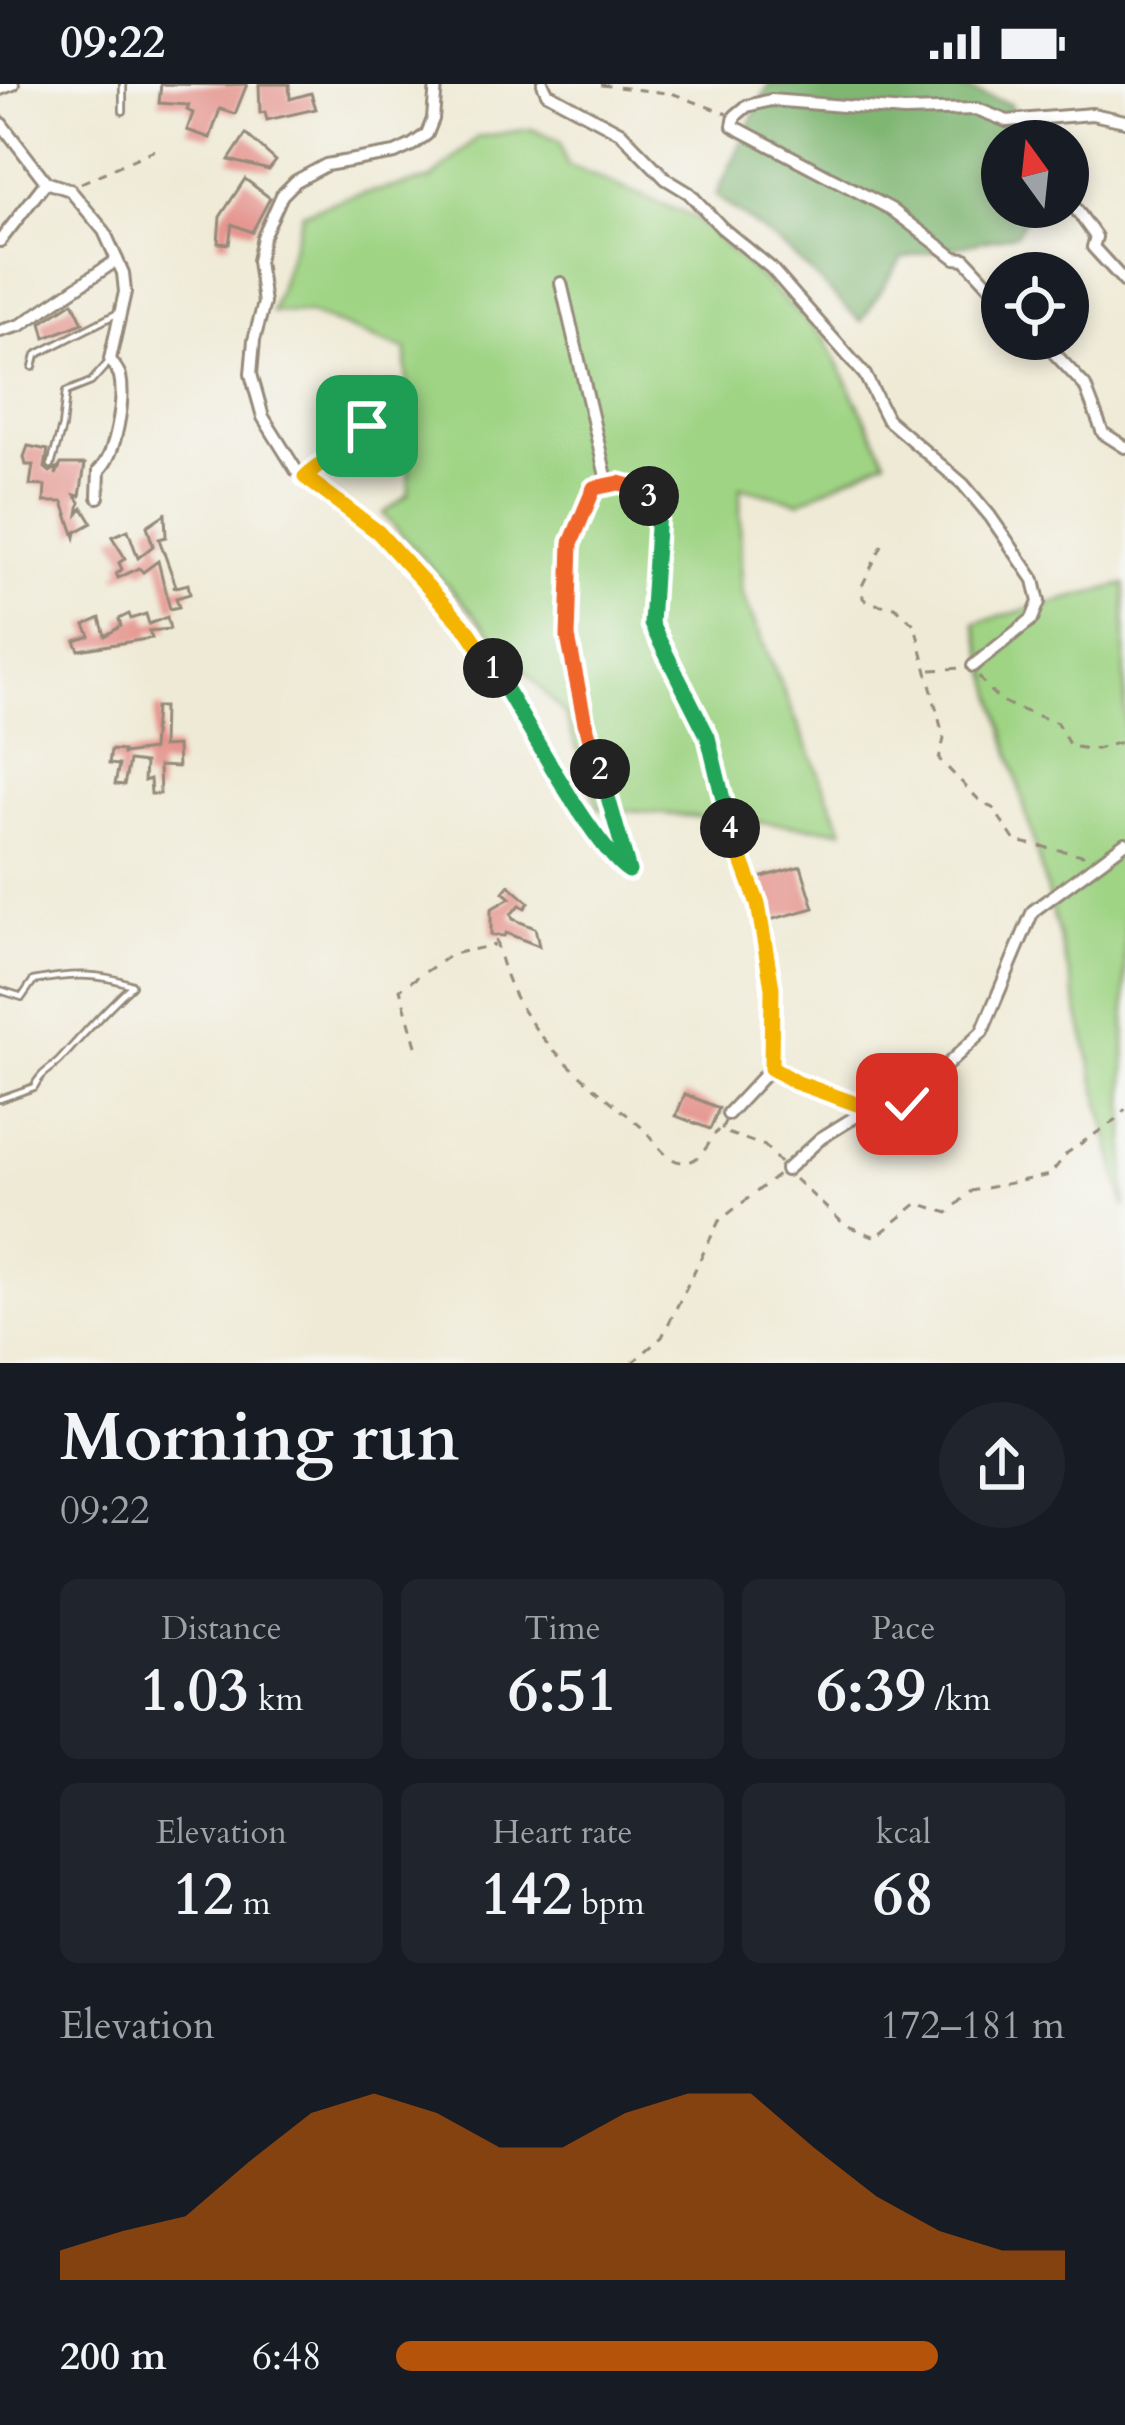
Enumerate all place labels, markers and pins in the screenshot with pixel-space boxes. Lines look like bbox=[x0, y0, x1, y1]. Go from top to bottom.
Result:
pin bbox=[316, 375, 418, 477]
pin: 3 bbox=[619, 466, 679, 526]
pin: 1 bbox=[463, 638, 523, 698]
pin: 2 bbox=[570, 739, 630, 799]
pin: 4 bbox=[700, 798, 760, 858]
pin bbox=[856, 1053, 958, 1155]

